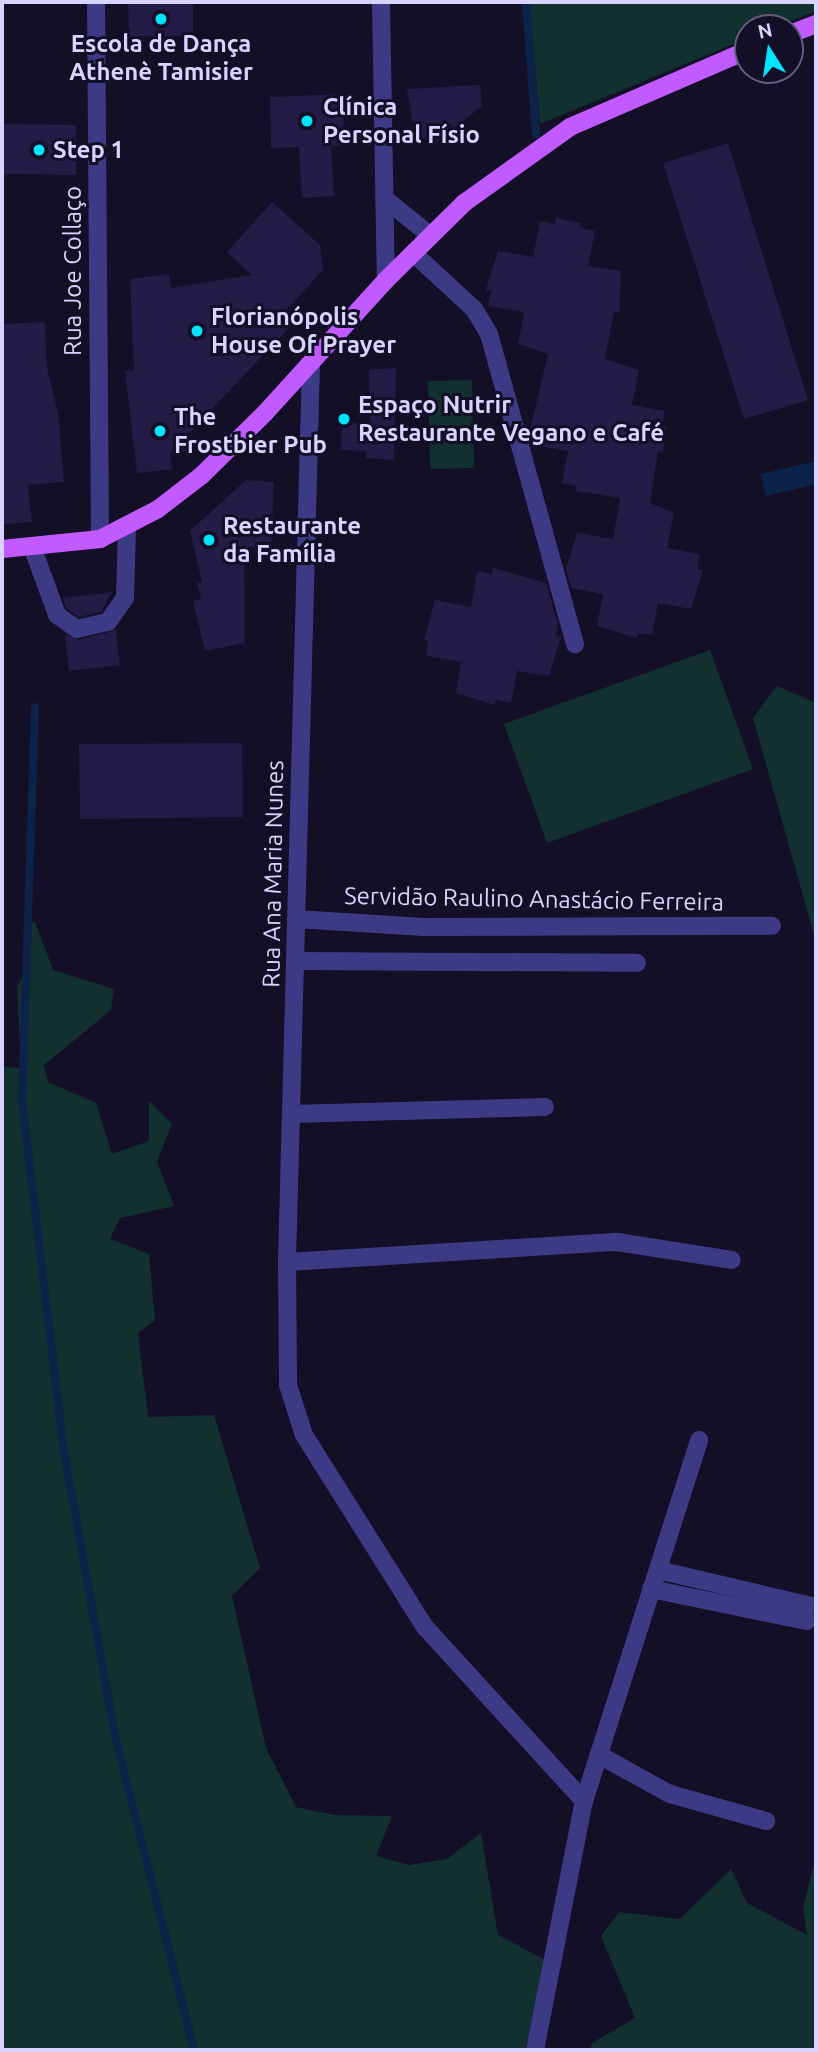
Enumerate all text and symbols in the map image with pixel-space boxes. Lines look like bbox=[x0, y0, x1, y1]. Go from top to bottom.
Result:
marker: Escola de Dança Athenè Tamisier bbox=[153, 11, 169, 27]
north arrow bbox=[734, 14, 804, 84]
text: N bbox=[756, 18, 774, 43]
place label: Escola de Dança Athenè Tamisier bbox=[69, 30, 253, 86]
place label: Clínica Personal Físio bbox=[323, 93, 480, 149]
marker: Clínica Personal Físio bbox=[297, 111, 317, 131]
place label: Step 1 bbox=[53, 136, 124, 164]
marker: Step 1 bbox=[31, 142, 47, 158]
street label: Rua Joe Collaço bbox=[59, 186, 87, 356]
place label: Florianópolis House Of Prayer bbox=[211, 303, 396, 359]
marker: Florianópolis House Of Prayer bbox=[189, 323, 205, 339]
place label: Espaço Nutrir Restaurante Vegano e Café bbox=[358, 391, 664, 447]
place label: The Frostbier Pub bbox=[174, 403, 327, 459]
marker: Espaço Nutrir Restaurante Vegano e Café bbox=[336, 411, 352, 427]
marker: The Frostbier Pub bbox=[152, 423, 168, 439]
place label: Restaurante da Família bbox=[223, 512, 361, 568]
marker: Restaurante da Família bbox=[201, 532, 217, 548]
street label: Rua Ana Maria Nunes bbox=[257, 760, 289, 988]
street label: Servidão Raulino Anastácio Ferreira bbox=[344, 881, 724, 917]

